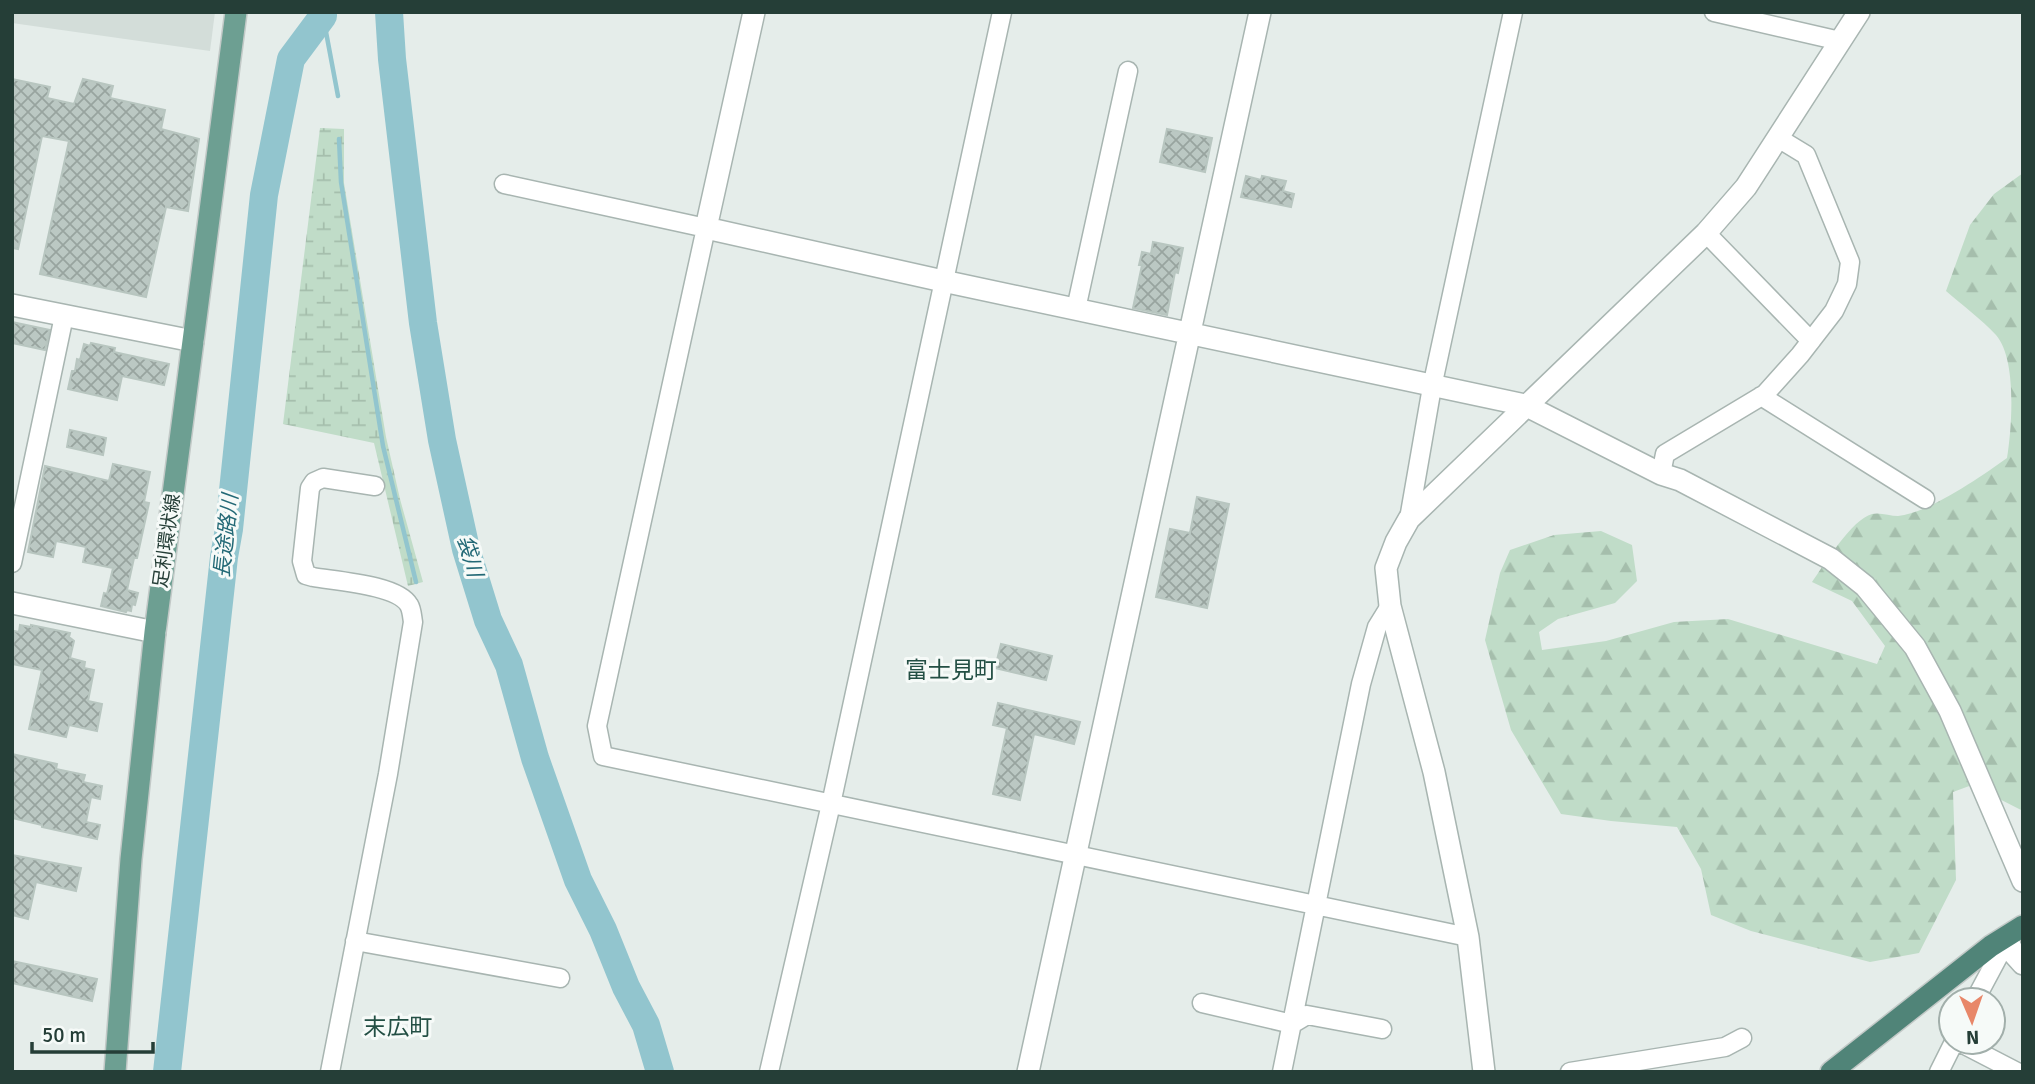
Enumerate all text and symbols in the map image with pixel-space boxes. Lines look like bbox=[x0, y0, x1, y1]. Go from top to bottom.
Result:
water label: 長途路川 bbox=[209, 491, 244, 579]
street label: 足利環状線 bbox=[149, 492, 185, 590]
water label: 袋川 bbox=[452, 532, 489, 582]
district label: 富士見町 bbox=[905, 656, 997, 685]
north arrow bbox=[1937, 986, 2007, 1056]
scale bar bbox=[32, 1010, 152, 1054]
district label: 末広町 bbox=[364, 1013, 433, 1042]
text: 50 m bbox=[42, 1022, 86, 1048]
text: N bbox=[1966, 1025, 1980, 1049]

